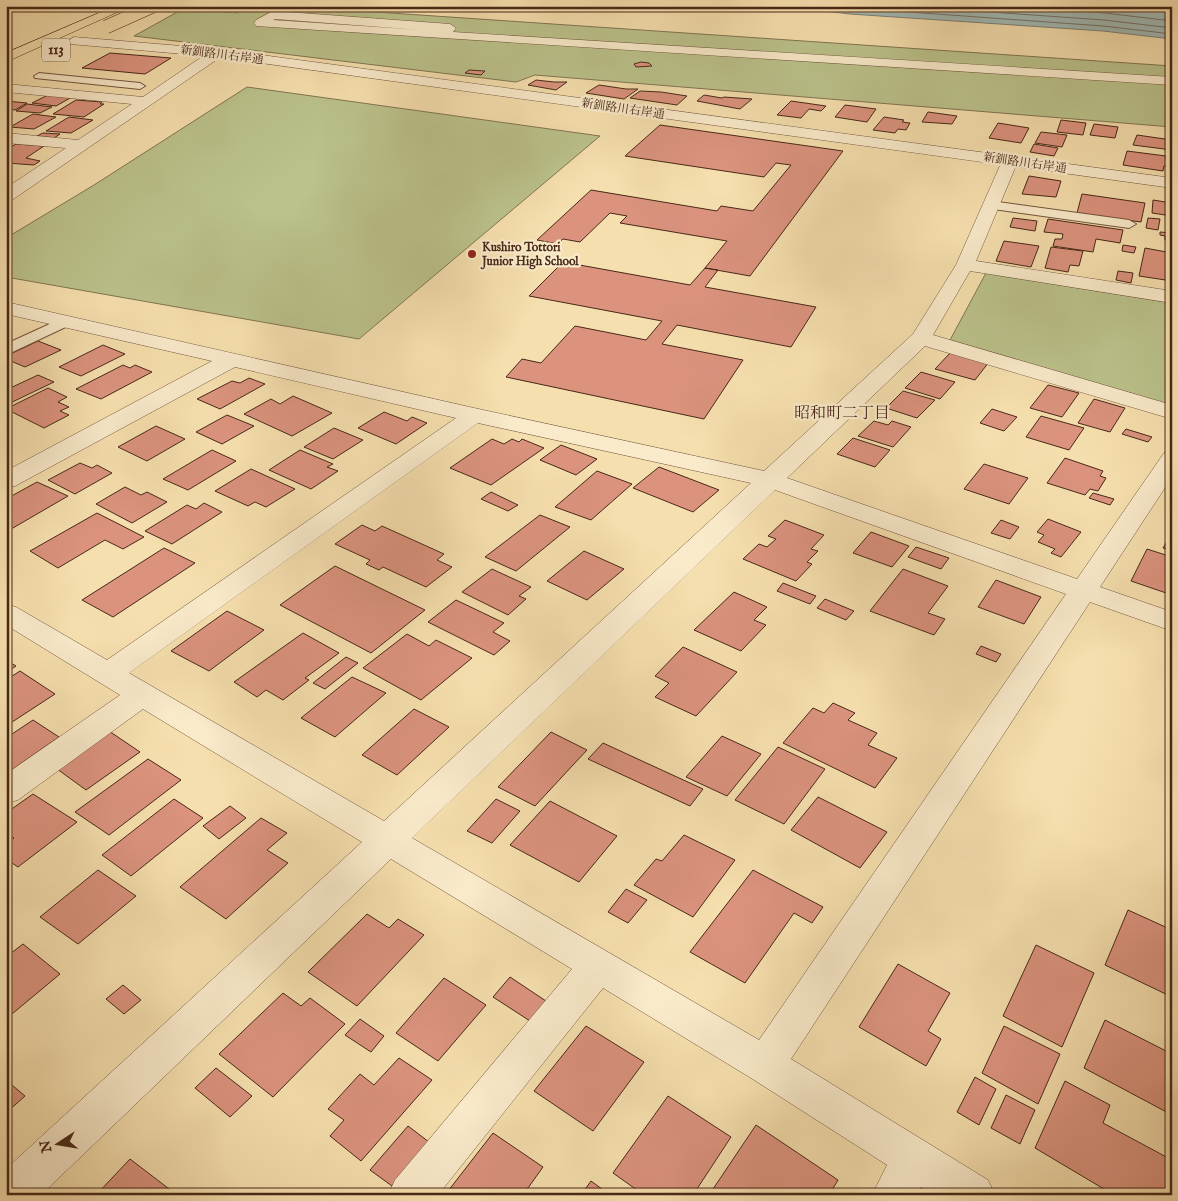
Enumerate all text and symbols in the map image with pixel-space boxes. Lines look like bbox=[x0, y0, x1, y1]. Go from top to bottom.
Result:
road number: 113 bbox=[42, 38, 70, 62]
street label: 新釧路川右岸通 bbox=[179, 42, 265, 68]
street label: 新釧路川右岸通 bbox=[580, 96, 666, 122]
street label: 新釧路川右岸通 bbox=[982, 150, 1068, 176]
place label: Kushiro Tottori Junior High School bbox=[480, 240, 579, 270]
marker: Kushiro Tottori Junior High School bbox=[466, 248, 478, 260]
district label: 昭和町二丁目 bbox=[794, 404, 890, 424]
north arrow bbox=[32, 1118, 82, 1168]
text: N bbox=[36, 1139, 57, 1155]

